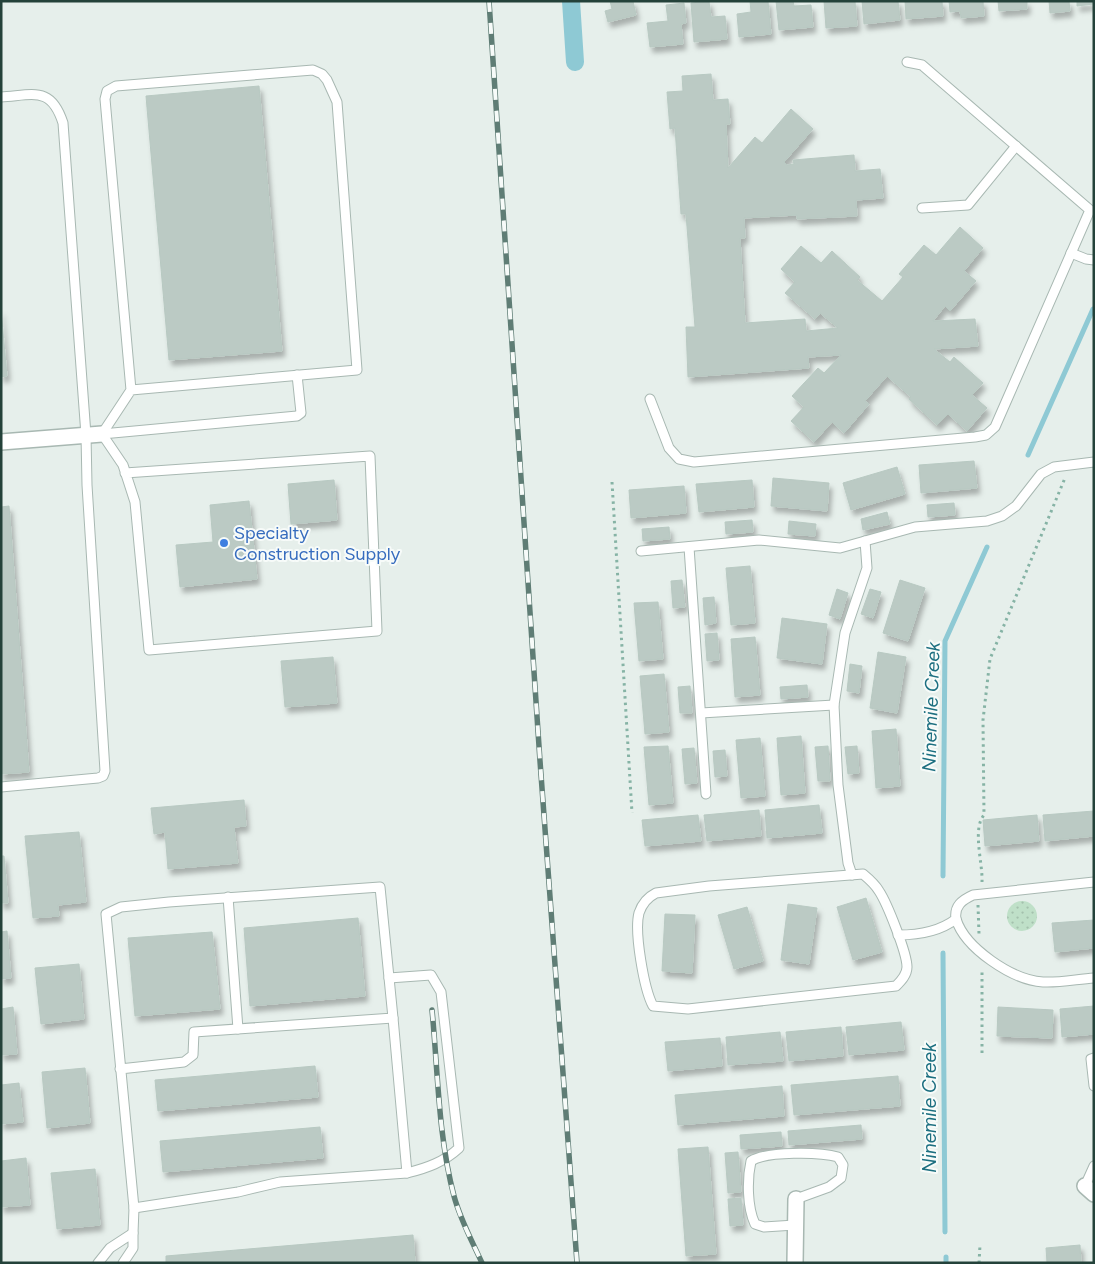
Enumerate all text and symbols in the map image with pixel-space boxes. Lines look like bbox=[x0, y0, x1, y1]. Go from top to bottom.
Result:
place label: Specialty Construction Supply bbox=[234, 522, 401, 565]
marker: Specialty Construction Supply bbox=[218, 537, 230, 549]
water label: Ninemile Creek bbox=[917, 641, 945, 772]
water label: Ninemile Creek bbox=[918, 1042, 941, 1173]

